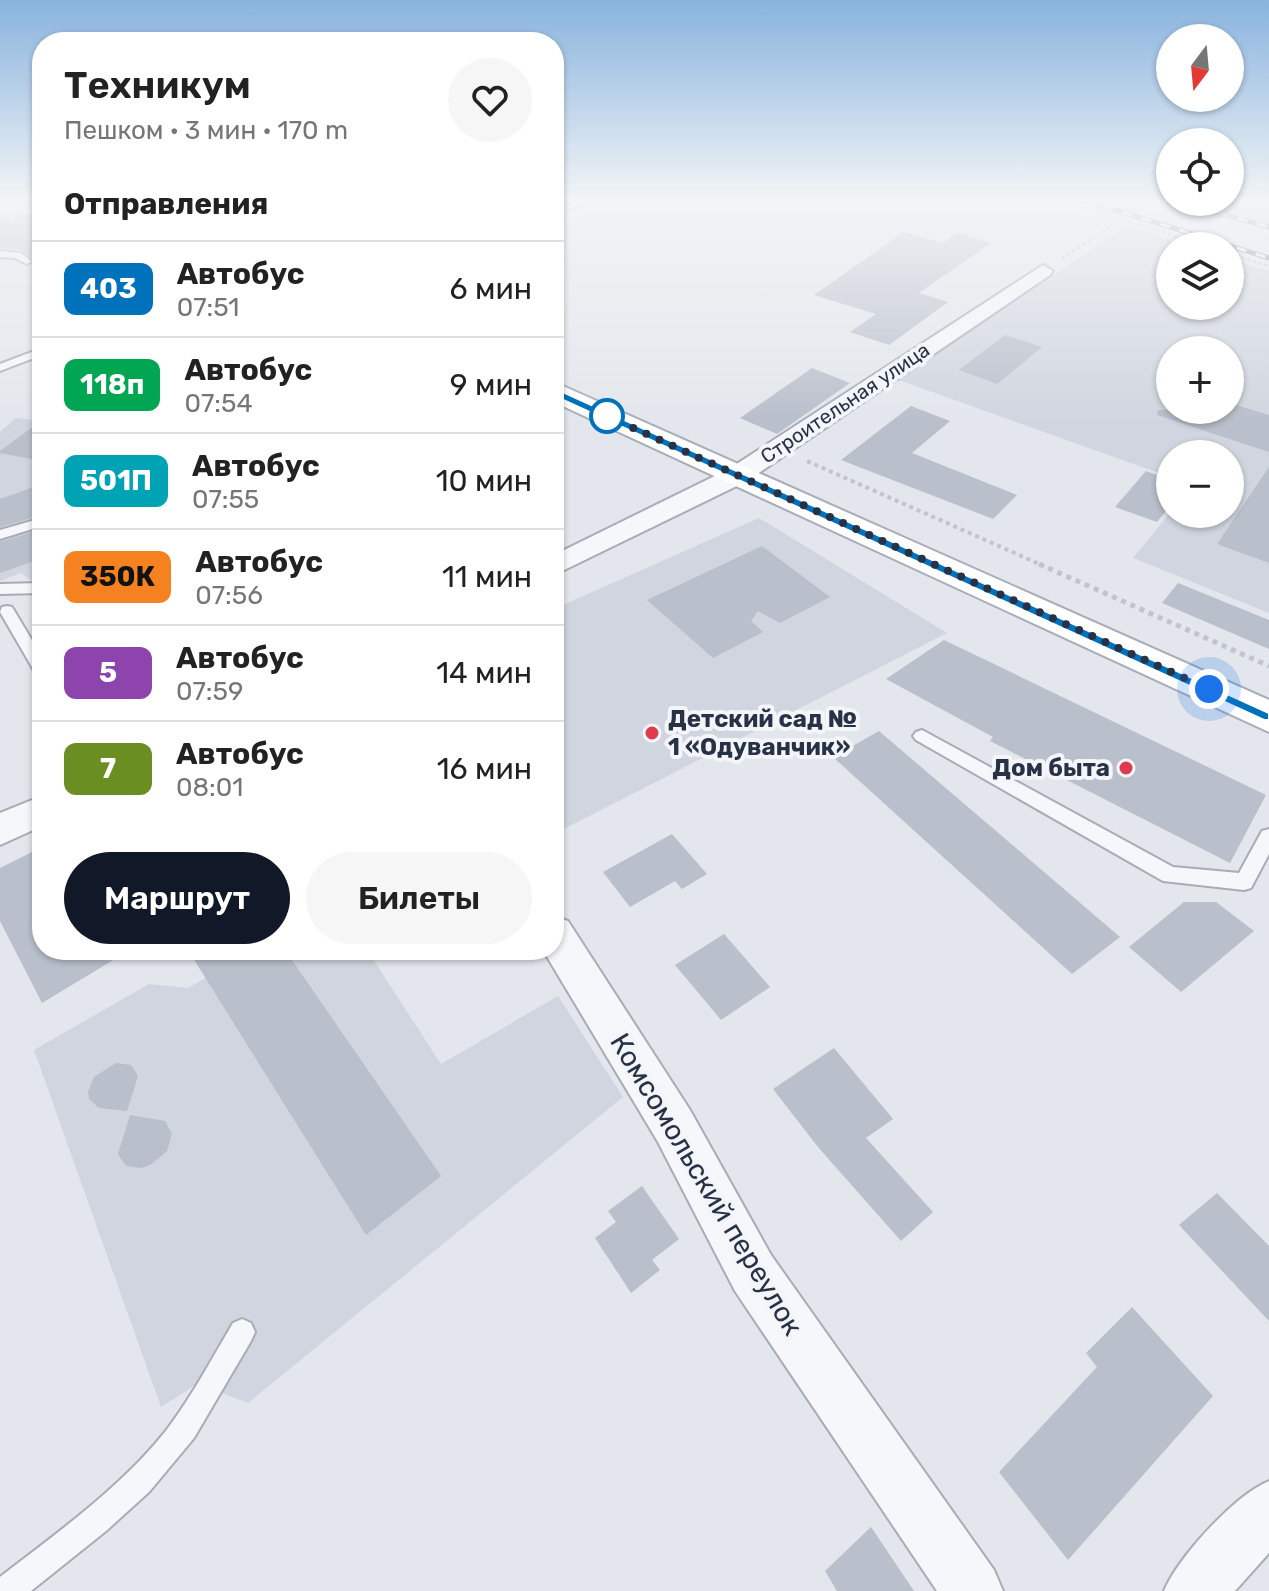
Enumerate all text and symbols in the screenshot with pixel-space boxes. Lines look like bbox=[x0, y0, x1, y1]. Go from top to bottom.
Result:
north arrow bbox=[1156, 24, 1244, 112]
map controls bbox=[1156, 24, 1244, 528]
button: heart bbox=[448, 58, 532, 142]
text: Техникум bbox=[64, 62, 251, 108]
text: Пешком · 3 мин · 170 m bbox=[64, 115, 348, 146]
button: locate bbox=[1156, 128, 1244, 216]
text: Отправления bbox=[64, 186, 268, 222]
button: layers bbox=[1156, 232, 1244, 320]
text: Автобус bbox=[177, 256, 304, 292]
text: 6 мин bbox=[450, 271, 532, 307]
text: 403 bbox=[80, 272, 137, 305]
text: 07:51 bbox=[177, 292, 239, 323]
button: + bbox=[1156, 336, 1244, 424]
street label: Строительная улица bbox=[756, 338, 934, 468]
text: Автобус bbox=[184, 352, 312, 388]
text: 9 мин bbox=[450, 367, 532, 403]
text: 118п bbox=[80, 368, 144, 401]
text: 07:54 bbox=[184, 388, 253, 419]
unlabelled marker bbox=[590, 399, 624, 433]
button: − bbox=[1156, 440, 1244, 528]
text: Автобус bbox=[192, 448, 320, 484]
text: 10 мин bbox=[436, 463, 532, 499]
text: 501П bbox=[80, 464, 152, 497]
text: 07:55 bbox=[192, 484, 259, 515]
text: Автобус bbox=[195, 544, 323, 580]
text: 11 мин bbox=[442, 559, 532, 595]
text: 350К bbox=[80, 560, 155, 593]
text: 07:56 bbox=[195, 580, 263, 611]
text: Автобус bbox=[176, 640, 304, 676]
text: 14 мин bbox=[436, 655, 532, 691]
text: 5 bbox=[99, 656, 117, 689]
your location bbox=[1189, 669, 1229, 709]
text: 07:59 bbox=[176, 676, 243, 707]
place label: Детский сад № 1 «Одуванчик» bbox=[668, 705, 857, 761]
marker: Детский сад № 1 «Одуванчик» bbox=[643, 724, 661, 742]
text: Автобус bbox=[176, 736, 304, 772]
text: 16 мин bbox=[437, 751, 532, 787]
text: 7 bbox=[100, 752, 116, 785]
place label: Дом быта bbox=[992, 754, 1110, 782]
marker: Дом быта bbox=[1117, 759, 1135, 777]
text: 08:01 bbox=[176, 772, 243, 803]
button: Маршрут bbox=[64, 852, 290, 944]
button: Билеты bbox=[306, 852, 532, 944]
street label: Комсомольский переулок bbox=[603, 1027, 810, 1341]

